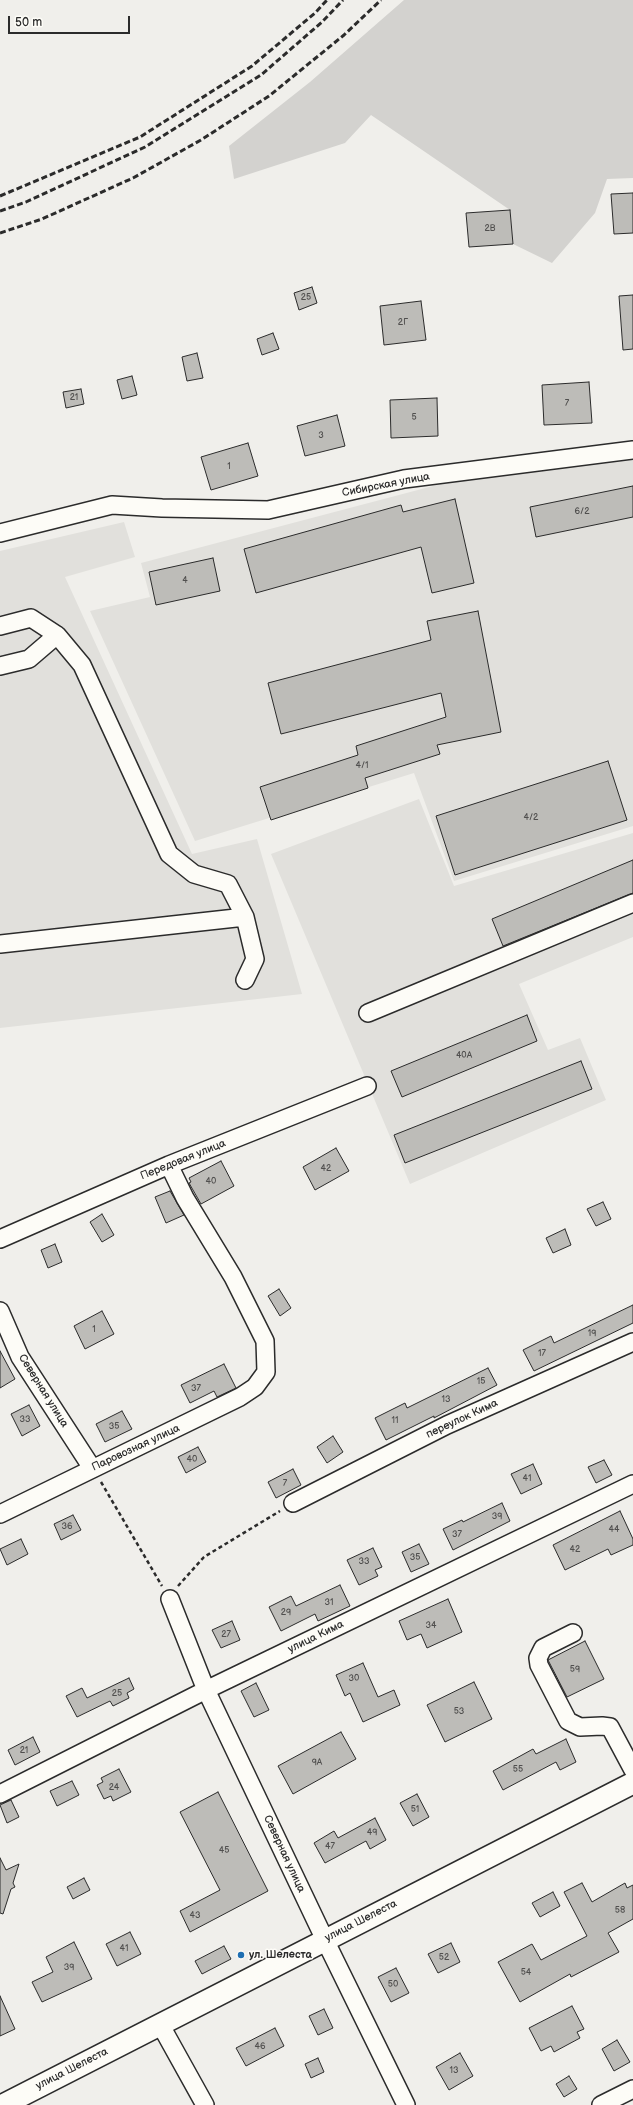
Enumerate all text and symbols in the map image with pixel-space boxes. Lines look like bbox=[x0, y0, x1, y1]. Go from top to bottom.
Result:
scale bar bbox=[10, 8, 132, 34]
text: 50 m bbox=[15, 15, 42, 30]
house number: 2В bbox=[484, 224, 496, 234]
house number: 25 bbox=[301, 293, 311, 303]
house number: 2Г bbox=[398, 318, 408, 328]
house number: 21 bbox=[70, 393, 78, 403]
house number: 7 bbox=[565, 399, 569, 409]
house number: 5 bbox=[411, 413, 417, 423]
house number: 3 bbox=[318, 431, 324, 441]
house number: 1 bbox=[227, 462, 231, 472]
street label: Сибирская улица bbox=[341, 470, 431, 500]
house number: 6/2 bbox=[575, 507, 589, 517]
house number: 4 bbox=[182, 576, 188, 586]
house number: 4/1 bbox=[355, 761, 369, 771]
house number: 4/2 bbox=[524, 813, 538, 823]
house number: 40А bbox=[456, 1051, 472, 1061]
street label: Передовая улица bbox=[138, 1137, 228, 1183]
house number: 42 bbox=[321, 1164, 331, 1174]
house number: 40 bbox=[206, 1177, 216, 1187]
house number: 1 bbox=[92, 1325, 96, 1335]
house number: 19 bbox=[588, 1329, 596, 1339]
house number: 17 bbox=[538, 1349, 546, 1359]
street label: Северная улица bbox=[15, 1352, 71, 1430]
house number: 15 bbox=[477, 1377, 485, 1387]
house number: 37 bbox=[191, 1384, 201, 1394]
house number: 13 bbox=[441, 1395, 451, 1405]
street label: переулок Кима bbox=[424, 1397, 500, 1441]
house number: 33 bbox=[19, 1415, 31, 1425]
house number: 11 bbox=[392, 1416, 398, 1426]
street label: Паровозная улица bbox=[90, 1422, 182, 1474]
house number: 35 bbox=[109, 1422, 119, 1432]
house number: 40 bbox=[187, 1455, 197, 1465]
house number: 41 bbox=[523, 1474, 531, 1484]
house number: 7 bbox=[283, 1479, 287, 1489]
house number: 39 bbox=[492, 1512, 502, 1522]
house number: 36 bbox=[61, 1522, 73, 1532]
house number: 44 bbox=[609, 1525, 619, 1535]
house number: 37 bbox=[452, 1530, 462, 1540]
house number: 42 bbox=[570, 1545, 580, 1555]
house number: 35 bbox=[410, 1553, 420, 1563]
house number: 33 bbox=[358, 1557, 370, 1567]
house number: 31 bbox=[324, 1598, 334, 1608]
house number: 29 bbox=[281, 1608, 291, 1618]
street label: улица Кима bbox=[286, 1618, 346, 1656]
house number: 34 bbox=[425, 1621, 437, 1631]
house number: 27 bbox=[221, 1630, 231, 1640]
house number: 59 bbox=[570, 1665, 580, 1675]
house number: 30 bbox=[349, 1674, 359, 1684]
house number: 25 bbox=[112, 1689, 122, 1699]
house number: 53 bbox=[454, 1707, 464, 1717]
house number: 21 bbox=[20, 1746, 28, 1756]
house number: 9А bbox=[312, 1758, 322, 1768]
house number: 55 bbox=[513, 1765, 523, 1775]
house number: 24 bbox=[109, 1783, 119, 1793]
house number: 51 bbox=[411, 1805, 419, 1815]
street label: Северная улица bbox=[260, 1813, 308, 1895]
house number: 49 bbox=[367, 1828, 377, 1838]
house number: 47 bbox=[325, 1842, 335, 1852]
house number: 45 bbox=[219, 1846, 229, 1856]
street label: улица Шелеста bbox=[323, 1897, 399, 1945]
house number: 58 bbox=[615, 1906, 625, 1916]
house number: 43 bbox=[189, 1911, 201, 1921]
house number: 41 bbox=[120, 1944, 128, 1954]
place label: ул. Шелеста bbox=[249, 1948, 312, 1962]
marker: ул. Шелеста bbox=[236, 1950, 246, 1960]
house number: 52 bbox=[439, 1953, 449, 1963]
house number: 39 bbox=[64, 1963, 74, 1973]
house number: 54 bbox=[521, 1968, 531, 1978]
house number: 50 bbox=[388, 1980, 398, 1990]
house number: 46 bbox=[255, 2042, 265, 2052]
street label: улица Шелеста bbox=[34, 2045, 110, 2093]
house number: 13 bbox=[449, 2066, 459, 2076]

